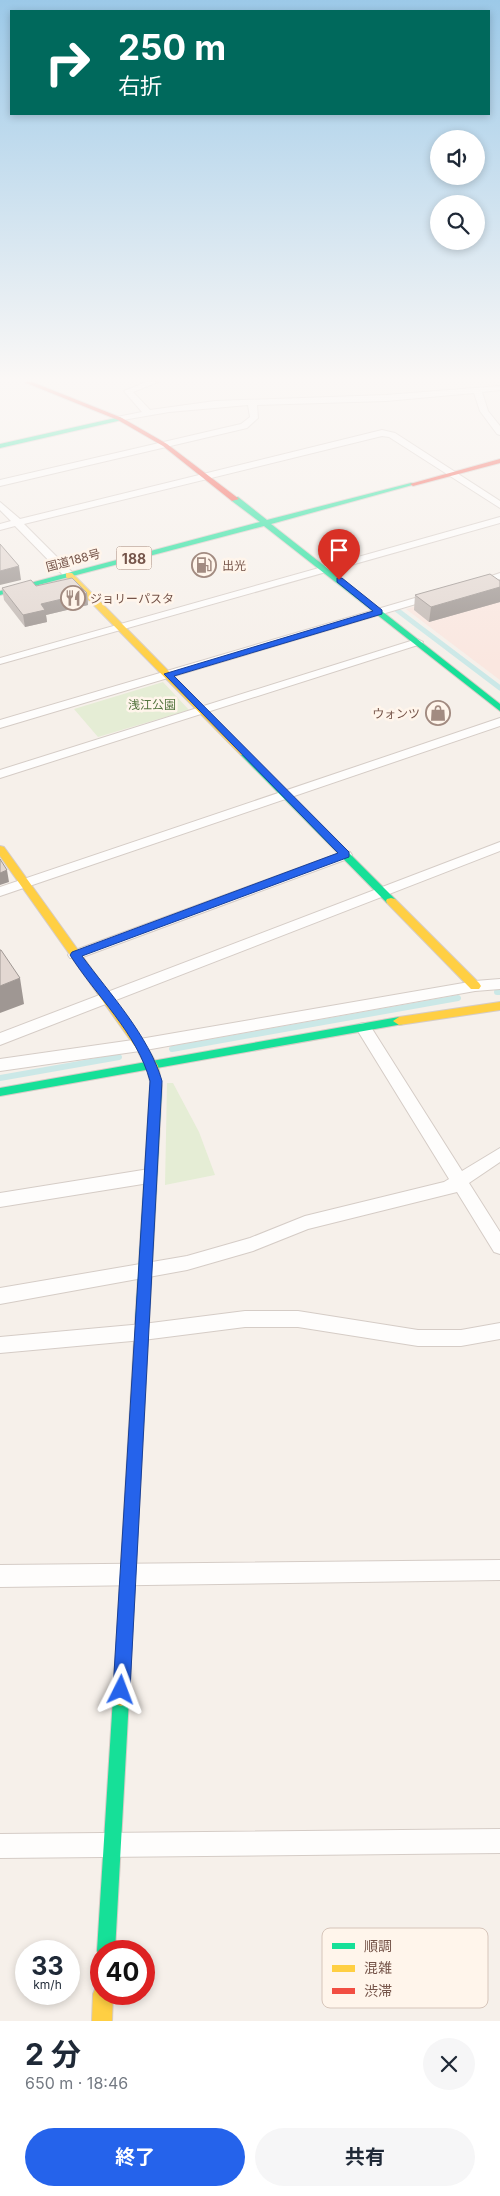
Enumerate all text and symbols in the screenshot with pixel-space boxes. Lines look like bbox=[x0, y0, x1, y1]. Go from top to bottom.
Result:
text: 250 m bbox=[118, 26, 226, 68]
icon: right bbox=[35, 30, 100, 95]
text: 右折 bbox=[118, 73, 162, 99]
map controls bbox=[430, 130, 485, 250]
button: sound bbox=[430, 130, 485, 185]
button: search bbox=[430, 195, 485, 250]
pin bbox=[318, 529, 360, 580]
icon: arrive bbox=[325, 536, 353, 564]
street label: 国道188号 bbox=[44, 546, 102, 574]
road number: 188 bbox=[116, 546, 152, 570]
fuel station icon: 出光 bbox=[191, 552, 217, 578]
place label: 出光 bbox=[222, 558, 246, 573]
restaurant icon: ジョリーパスタ bbox=[60, 585, 86, 611]
place label: ジョリーパスタ bbox=[90, 591, 174, 606]
park label: 浅江公園 bbox=[128, 697, 176, 712]
shop icon: ウォンツ bbox=[425, 700, 451, 726]
place label: ウォンツ bbox=[372, 706, 420, 721]
position arrow bbox=[94, 1663, 146, 1715]
legend bbox=[322, 1928, 488, 2008]
text: 順調 bbox=[364, 1937, 392, 1954]
speed limit sign: 40 bbox=[90, 1940, 155, 2005]
text: 33 bbox=[31, 1951, 64, 1981]
text: 混雑 bbox=[364, 1959, 392, 1976]
text: km/h bbox=[33, 1977, 62, 1992]
text: 渋滞 bbox=[364, 1982, 392, 1999]
text: 2 分 bbox=[25, 2036, 81, 2072]
button: close bbox=[423, 2038, 475, 2090]
text: 650 m · 18:46 bbox=[25, 2073, 128, 2093]
button: 終了 bbox=[25, 2128, 245, 2186]
button: 共有 bbox=[255, 2128, 475, 2186]

